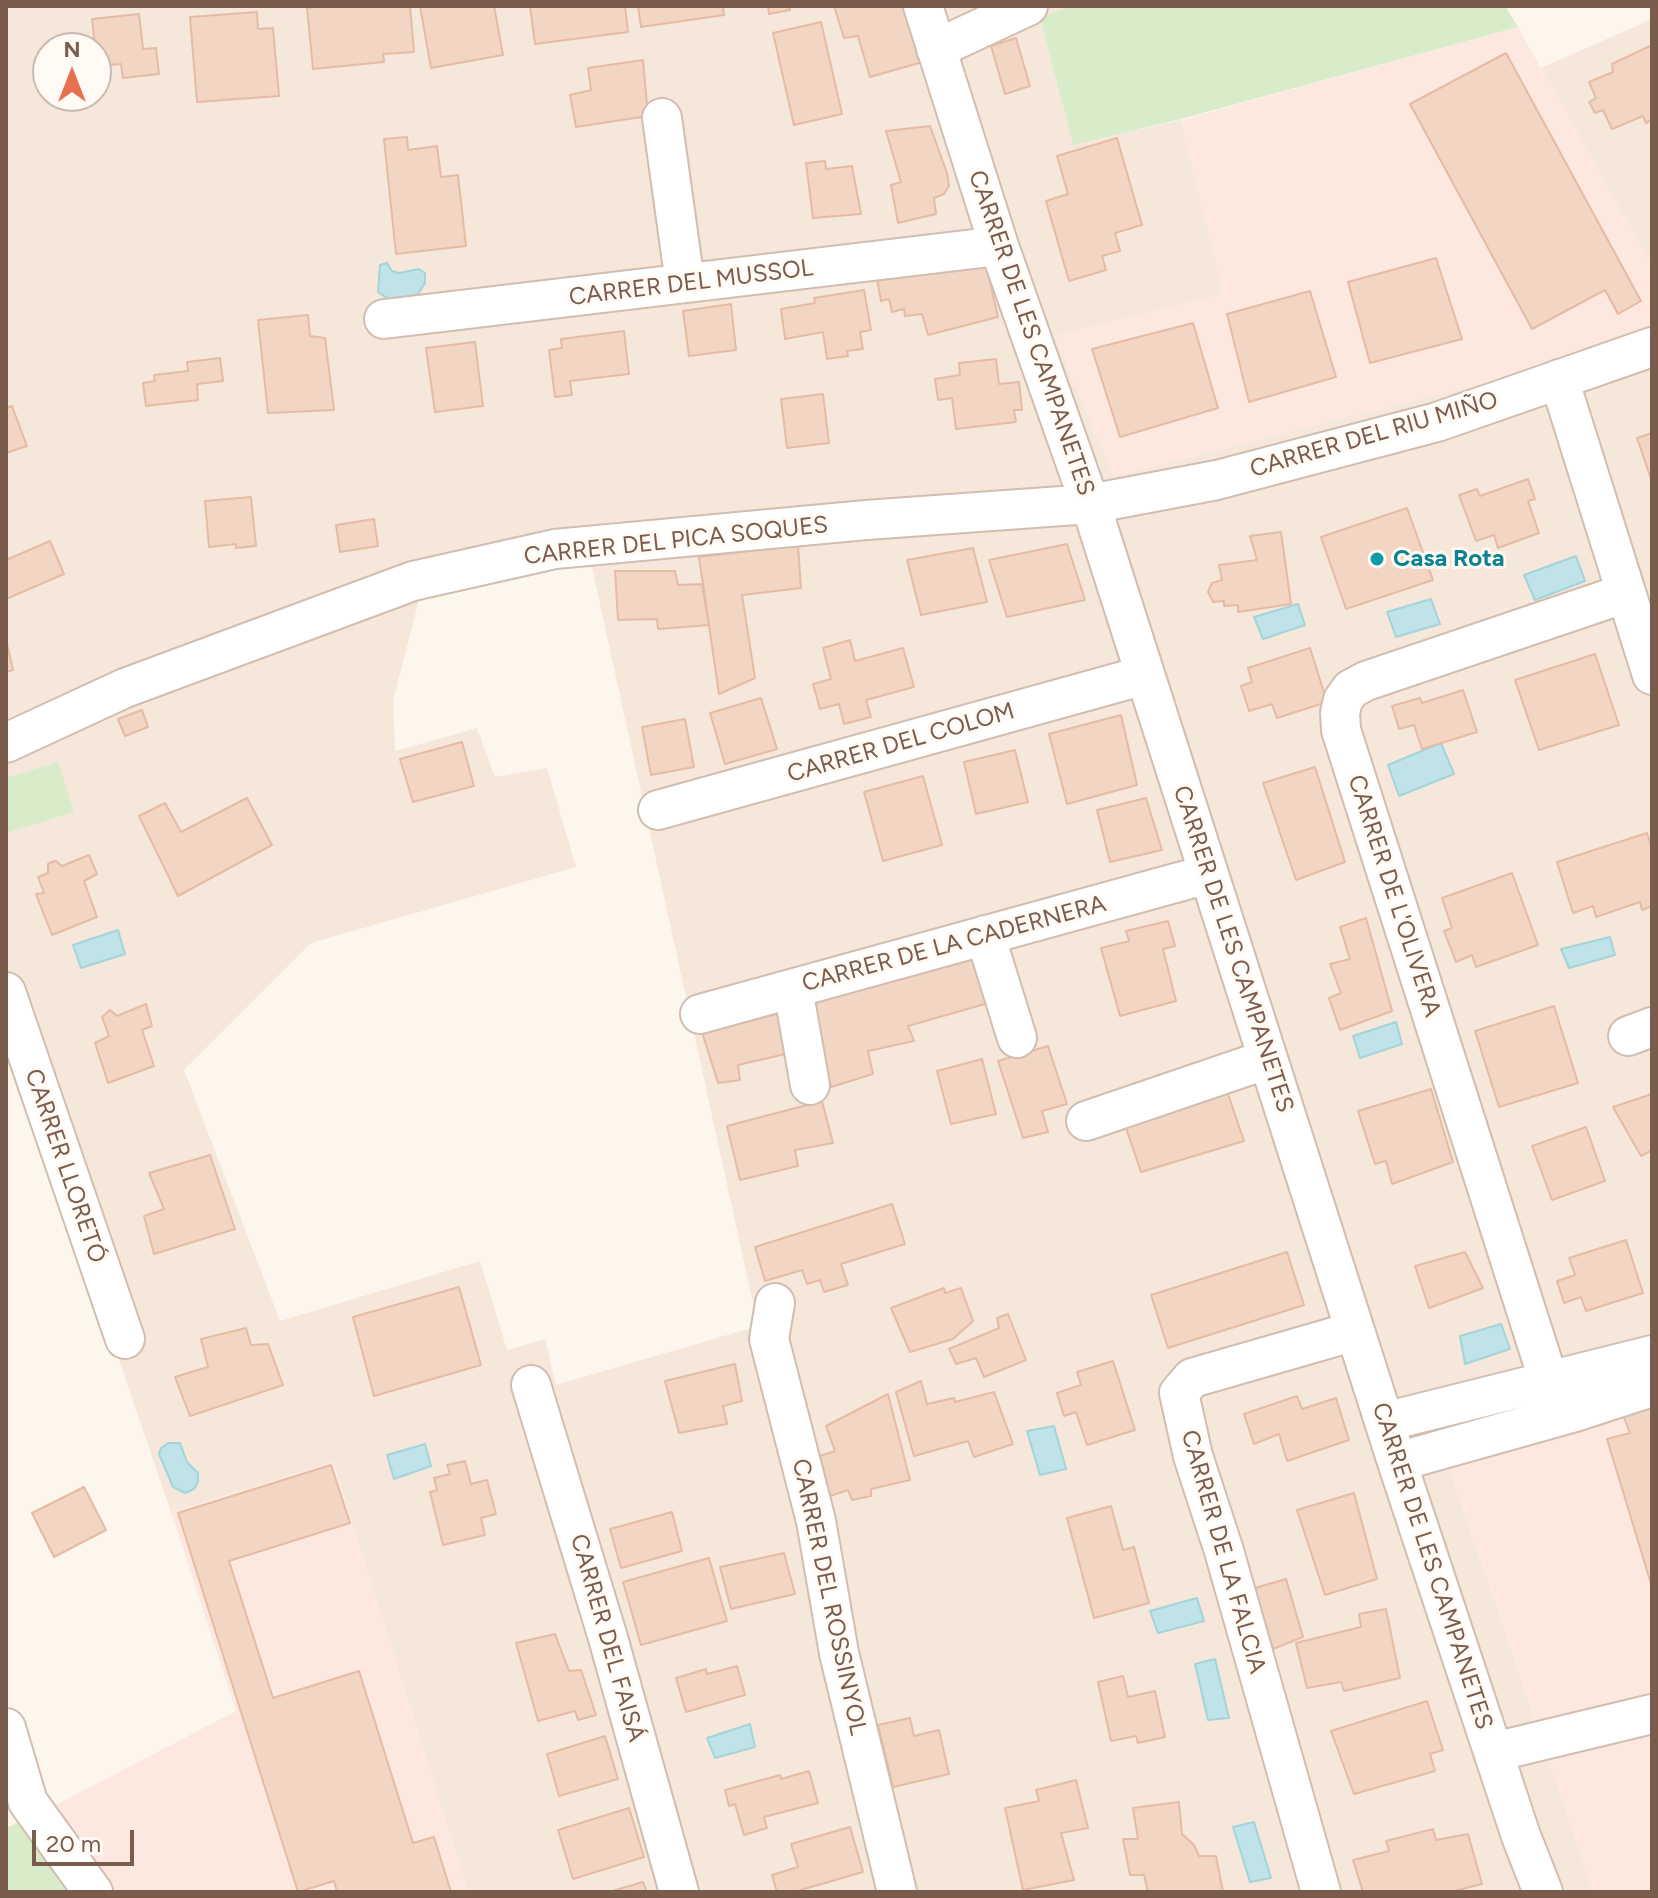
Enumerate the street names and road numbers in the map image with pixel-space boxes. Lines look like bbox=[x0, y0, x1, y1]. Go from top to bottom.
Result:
street label: CARRER DE LES CAMPANETES bbox=[962, 167, 1100, 499]
street label: CARRER DEL MUSSOL bbox=[567, 254, 815, 312]
street label: CARRER DEL RIU MIÑO bbox=[1247, 386, 1501, 484]
street label: CARRER DEL PICA SOQUES bbox=[522, 511, 830, 571]
street label: CARRER DEL COLOM bbox=[784, 697, 1018, 789]
street label: CARRER DE L'OLIVERA bbox=[1341, 772, 1447, 1020]
street label: CARRER DE LES CAMPANETES bbox=[1167, 782, 1299, 1116]
street label: CARRER DE LA CADERNERA bbox=[799, 890, 1109, 998]
street label: CARRER LLORETÓ bbox=[18, 1065, 112, 1267]
street label: CARRER DE LES CAMPANETES bbox=[1366, 1399, 1498, 1733]
street label: CARRER DE LA FALCIA bbox=[1174, 1427, 1272, 1677]
street label: CARRER DEL ROSSINYOL bbox=[786, 1456, 872, 1738]
street label: CARRER DEL FAISÁ bbox=[564, 1531, 650, 1745]

